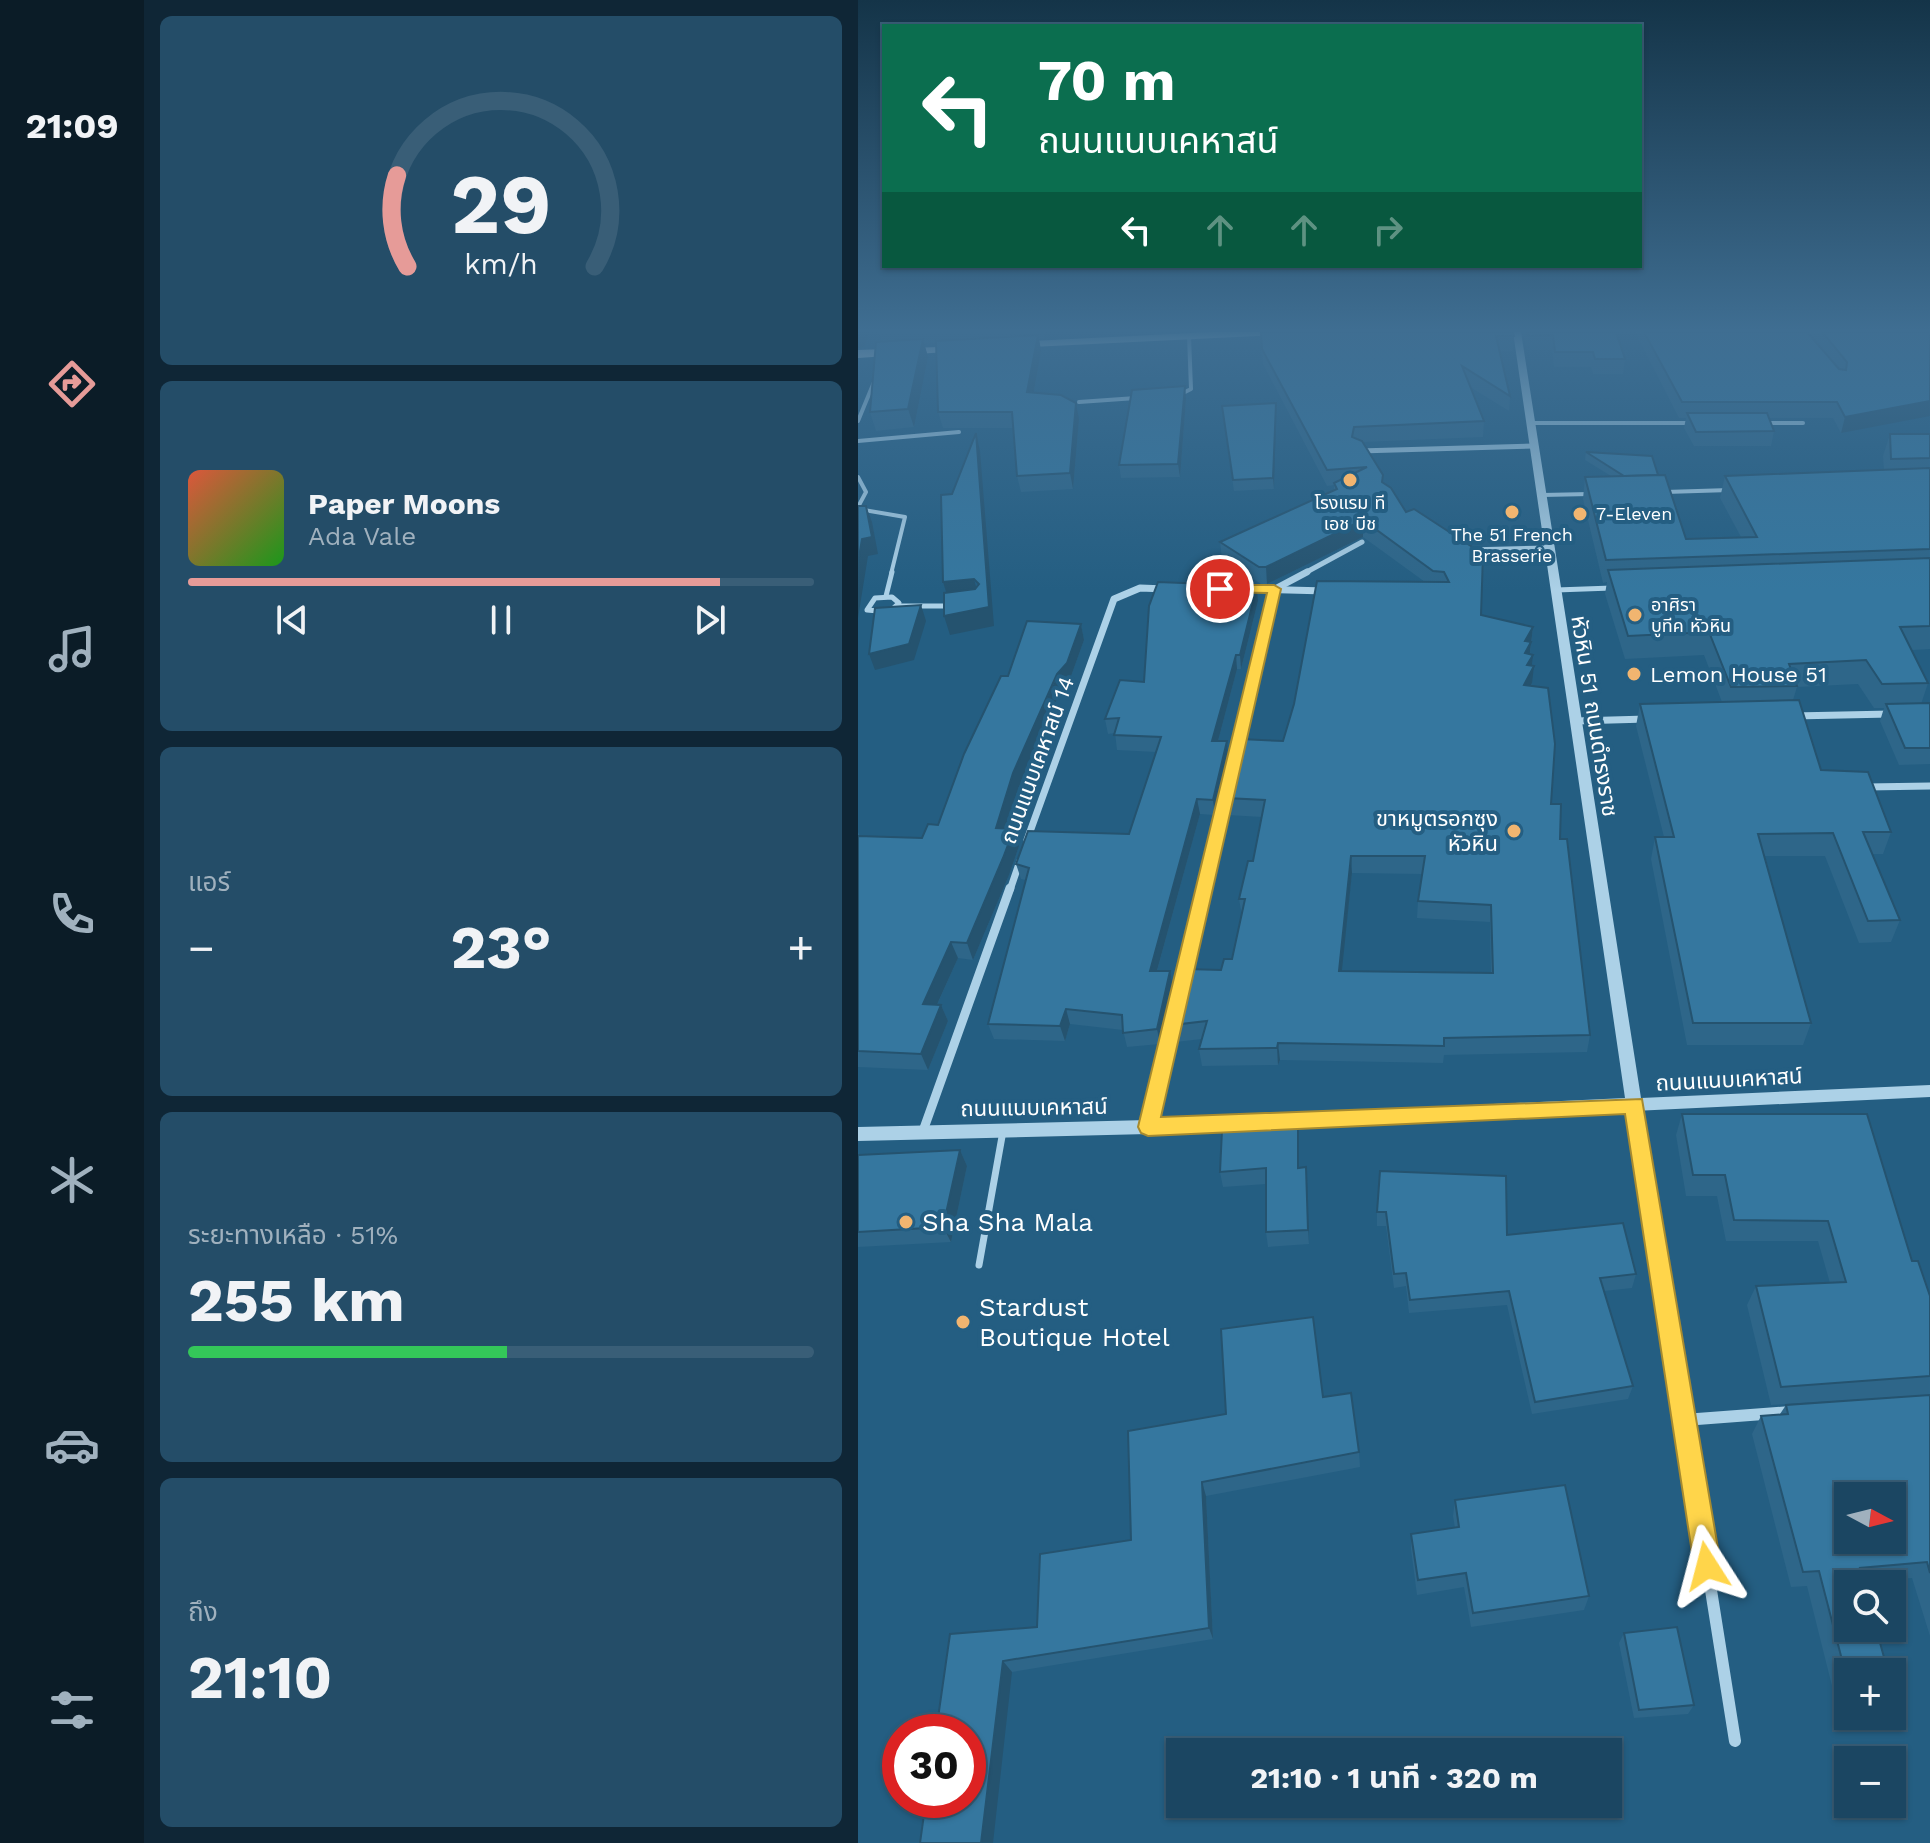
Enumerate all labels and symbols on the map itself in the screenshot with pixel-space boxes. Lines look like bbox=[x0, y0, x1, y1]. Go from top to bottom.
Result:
marker: โรงแรม ที เอช บีช bbox=[1341, 471, 1359, 489]
place label: โรงแรม ที เอช บีช bbox=[1315, 492, 1385, 534]
marker: The 51 French Brasserie bbox=[1503, 503, 1521, 521]
place label: 7-Eleven bbox=[1596, 503, 1672, 524]
marker: 7-Eleven bbox=[1571, 505, 1589, 523]
place label: The 51 French Brasserie bbox=[1451, 524, 1573, 566]
pin bbox=[1186, 555, 1254, 623]
place label: อาศิรา บูทีค หัวหิน bbox=[1651, 594, 1731, 638]
marker: อาศิรา บูทีค หัวหิน bbox=[1626, 606, 1644, 624]
street label: หัวหิน 51 ถนนดำรงราช bbox=[1566, 614, 1623, 819]
place label: Lemon House 51 bbox=[1650, 662, 1827, 687]
marker: Lemon House 51 bbox=[1625, 665, 1643, 683]
street label: ถนนแนบเคหาสน์ 14 bbox=[996, 673, 1079, 847]
place label: ขาหมูตรอกซุง หัวหิน bbox=[1376, 806, 1498, 856]
marker: ขาหมูตรอกซุง หัวหิน bbox=[1505, 822, 1523, 840]
street label: ถนนแนบเคหาสน์ bbox=[1655, 1063, 1803, 1096]
street label: ถนนแนบเคหาสน์ bbox=[960, 1094, 1108, 1121]
place label: Sha Sha Mala bbox=[922, 1207, 1093, 1237]
marker: Sha Sha Mala bbox=[897, 1213, 915, 1231]
place label: Stardust Boutique Hotel bbox=[979, 1292, 1170, 1352]
marker: Stardust Boutique Hotel bbox=[954, 1313, 972, 1331]
north arrow bbox=[1834, 1482, 1906, 1554]
position arrow bbox=[1665, 1524, 1749, 1608]
speed limit sign: 30 bbox=[882, 1714, 986, 1818]

